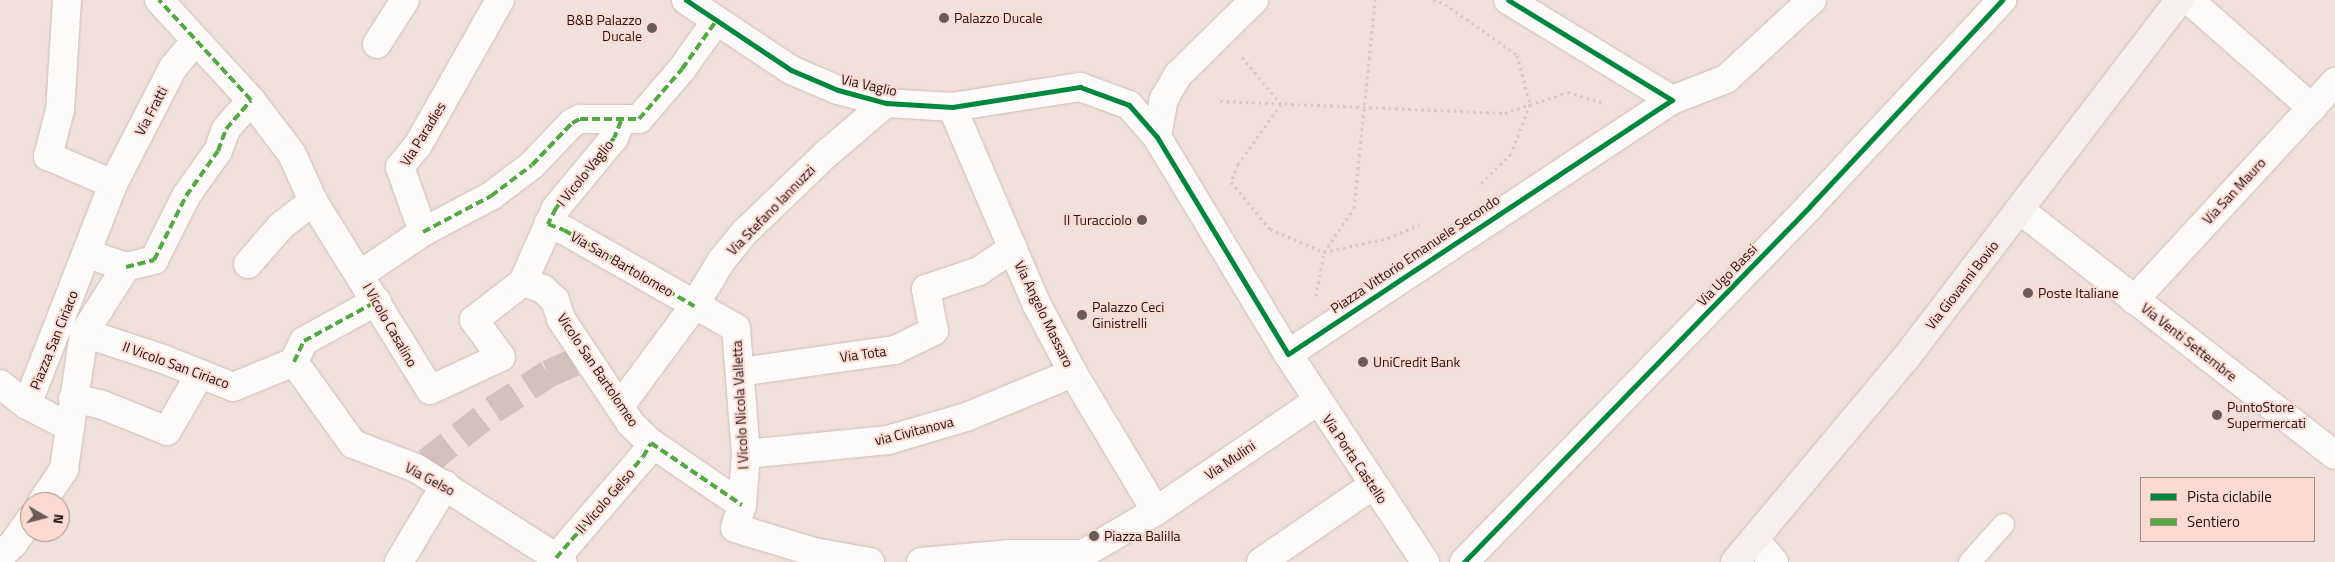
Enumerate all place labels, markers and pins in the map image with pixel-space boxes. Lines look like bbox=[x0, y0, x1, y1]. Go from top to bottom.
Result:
place label: Palazzo Ducale bbox=[954, 10, 1043, 26]
place label: B&B Palazzo Ducale bbox=[566, 12, 642, 44]
marker: Palazzo Ducale bbox=[938, 12, 950, 24]
marker: B&B Palazzo Ducale bbox=[646, 22, 658, 34]
place label: Il Turacciolo bbox=[1064, 212, 1132, 228]
marker: Il Turacciolo bbox=[1136, 214, 1148, 226]
place label: Poste Italiane bbox=[2038, 285, 2118, 301]
marker: Poste Italiane bbox=[2022, 287, 2034, 299]
place label: Palazzo Ceci Ginistrelli bbox=[1092, 299, 1164, 332]
marker: Palazzo Ceci Ginistrelli bbox=[1076, 309, 1088, 321]
place label: UniCredit Bank bbox=[1373, 354, 1460, 370]
marker: UniCredit Bank bbox=[1357, 356, 1369, 368]
place label: PuntoStore Supermercati bbox=[2227, 399, 2306, 432]
marker: PuntoStore Supermercati bbox=[2211, 409, 2223, 421]
place label: Piazza Balilla bbox=[1104, 528, 1181, 544]
marker: Piazza Balilla bbox=[1088, 530, 1100, 542]

